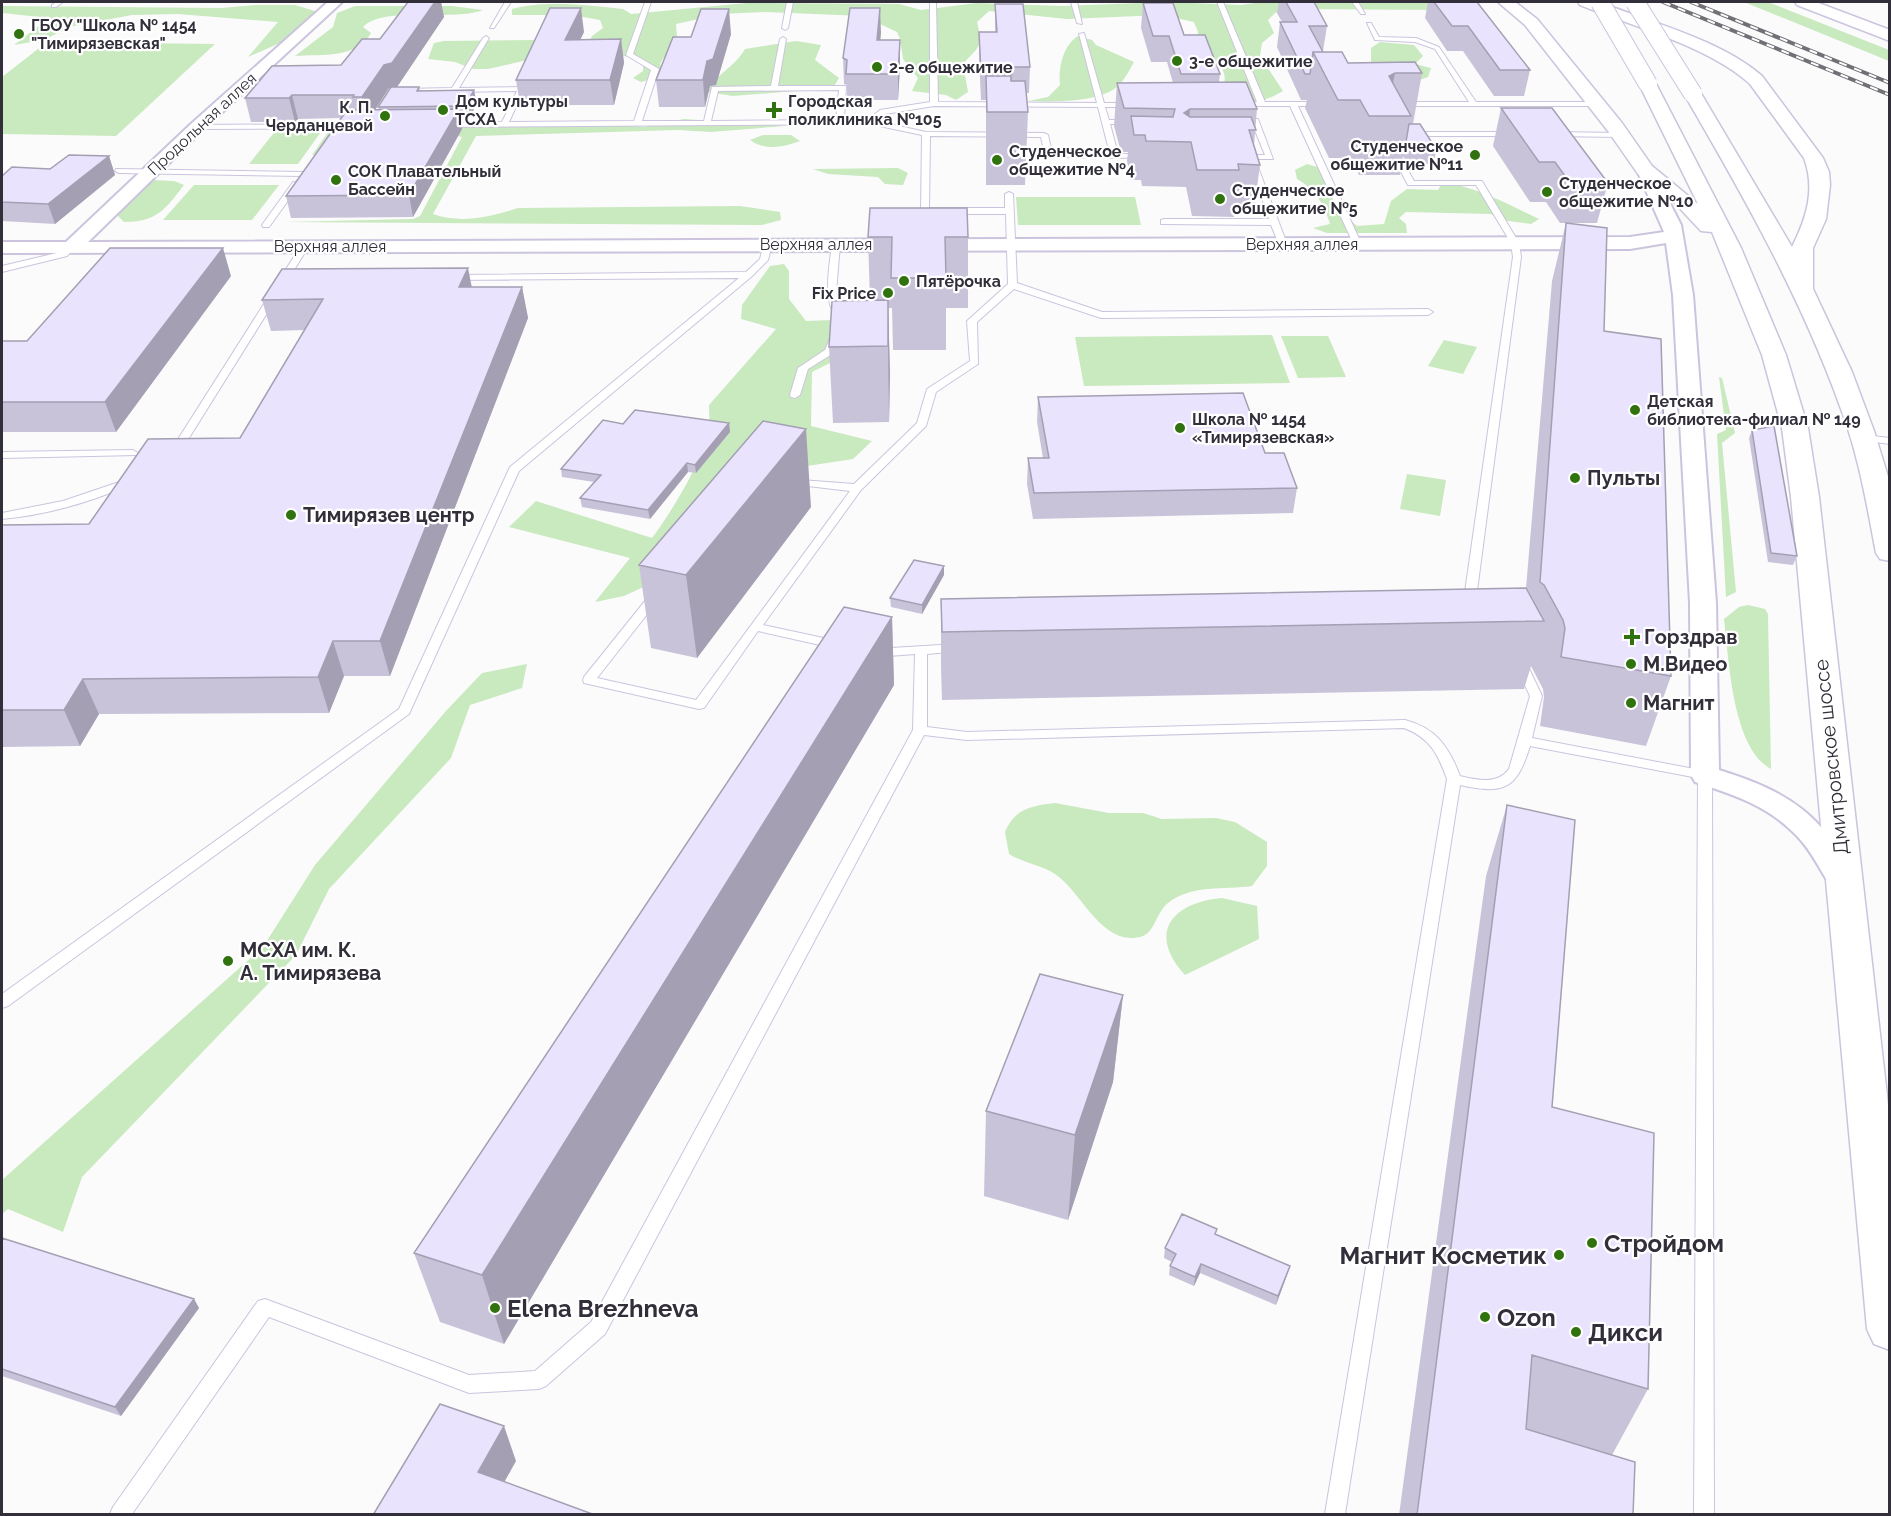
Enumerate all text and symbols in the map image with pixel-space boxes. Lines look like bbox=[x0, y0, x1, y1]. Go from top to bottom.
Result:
place label: ГБОУ "Школа № 1454 "Тимирязевская" bbox=[31, 16, 197, 53]
marker: ГБОУ "Школа № 1454 "Тимирязевская" bbox=[12, 27, 26, 41]
place label: 3-е общежитие bbox=[1189, 52, 1313, 71]
marker: 3-е общежитие bbox=[1170, 54, 1184, 68]
place label: 2-е общежитие bbox=[889, 58, 1013, 77]
marker: 2-е общежитие bbox=[870, 60, 884, 74]
street label: Продольная аллея bbox=[144, 69, 260, 179]
place label: Дом культуры ТСХА bbox=[455, 92, 568, 129]
place label: Городская поликлиника №105 bbox=[788, 92, 942, 129]
place label: К. П. Черданцевой bbox=[266, 98, 373, 135]
marker: Городская поликлиника №105 bbox=[765, 101, 783, 119]
marker: Дом культуры ТСХА bbox=[436, 103, 450, 117]
marker: К. П. Черданцевой bbox=[378, 109, 392, 123]
place label: Студенческое общежитие №11 bbox=[1330, 137, 1463, 174]
place label: Студенческое общежитие №4 bbox=[1009, 142, 1135, 179]
marker: Студенческое общежитие №11 bbox=[1468, 148, 1482, 162]
marker: Студенческое общежитие №4 bbox=[990, 153, 1004, 167]
place label: СОК Плавательный Бассейн bbox=[348, 162, 501, 199]
marker: СОК Плавательный Бассейн bbox=[329, 173, 343, 187]
place label: Студенческое общежитие №10 bbox=[1559, 174, 1694, 211]
place label: Студенческое общежитие №5 bbox=[1232, 181, 1358, 218]
marker: Студенческое общежитие №10 bbox=[1540, 185, 1554, 199]
marker: Студенческое общежитие №5 bbox=[1213, 192, 1227, 206]
street label: Верхняя аллея bbox=[760, 235, 872, 254]
street label: Верхняя аллея bbox=[1246, 235, 1358, 254]
street label: Верхняя аллея bbox=[274, 237, 386, 256]
place label: Пятёрочка bbox=[916, 272, 1001, 291]
marker: Пятёрочка bbox=[897, 274, 911, 288]
place label: Fix Price bbox=[812, 284, 876, 303]
marker: Fix Price bbox=[881, 286, 895, 300]
place label: Детская библиотека-филиал № 149 bbox=[1647, 392, 1861, 429]
marker: Детская библиотека-филиал № 149 bbox=[1628, 403, 1642, 417]
place label: Школа № 1454 «Тимирязевская» bbox=[1192, 410, 1334, 447]
marker: Школа № 1454 «Тимирязевская» bbox=[1173, 421, 1187, 435]
place label: Пульты bbox=[1587, 466, 1660, 490]
marker: Пульты bbox=[1568, 471, 1582, 485]
place label: Тимирязев центр bbox=[303, 503, 475, 527]
marker: Тимирязев центр bbox=[284, 508, 298, 522]
place label: Горздрав bbox=[1644, 625, 1738, 649]
marker: Горздрав bbox=[1625, 630, 1639, 644]
place label: М.Видео bbox=[1643, 652, 1727, 676]
marker: М.Видео bbox=[1624, 657, 1638, 671]
street label: Дмитровское шоссе bbox=[1809, 658, 1853, 856]
place label: Магнит bbox=[1643, 691, 1714, 715]
marker: Магнит bbox=[1624, 696, 1638, 710]
place label: МСХА им. К. А. Тимирязева bbox=[240, 938, 381, 985]
marker: МСХА им. К. А. Тимирязева bbox=[221, 954, 235, 968]
place label: Стройдом bbox=[1604, 1229, 1724, 1258]
marker: Стройдом bbox=[1585, 1236, 1599, 1250]
place label: Магнит Косметик bbox=[1340, 1241, 1547, 1270]
marker: Магнит Косметик bbox=[1552, 1248, 1566, 1262]
place label: Elena Brezhneva bbox=[507, 1294, 699, 1323]
marker: Elena Brezhneva bbox=[488, 1301, 502, 1315]
place label: Ozon bbox=[1497, 1303, 1556, 1332]
marker: Ozon bbox=[1478, 1310, 1492, 1324]
place label: Дикси bbox=[1588, 1318, 1663, 1347]
marker: Дикси bbox=[1569, 1325, 1583, 1339]

